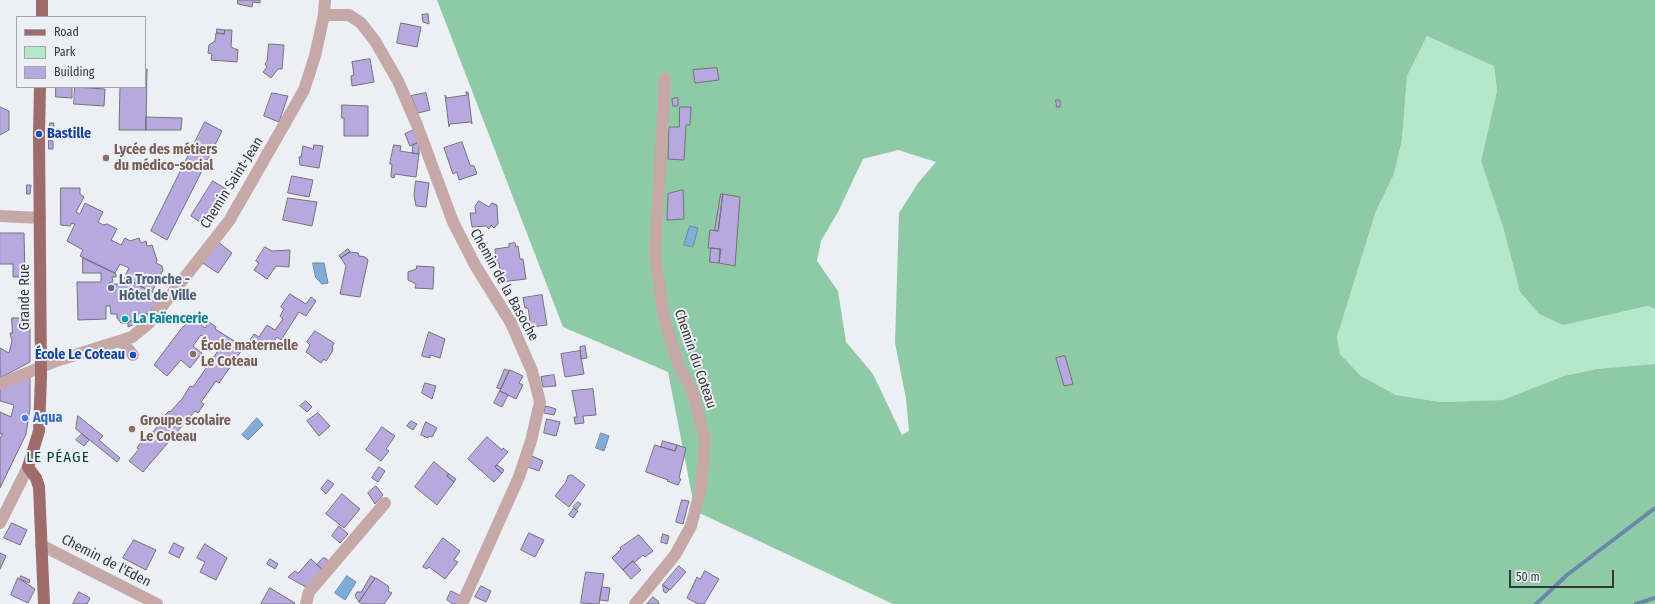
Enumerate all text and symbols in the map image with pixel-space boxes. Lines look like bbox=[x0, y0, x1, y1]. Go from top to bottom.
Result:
legend bbox=[16, 16, 146, 88]
text: Road bbox=[54, 25, 79, 39]
text: Park bbox=[54, 45, 75, 59]
text: Building bbox=[54, 65, 94, 79]
place label: Bastille bbox=[47, 126, 91, 142]
marker: Bastille bbox=[34, 129, 44, 139]
street label: Chemin Saint-Jean bbox=[197, 134, 267, 232]
place label: Lycée des métiers du médico-social bbox=[114, 142, 217, 174]
marker: Lycée des métiers du médico-social bbox=[101, 153, 111, 163]
street label: Chemin de la Basoche bbox=[466, 226, 542, 344]
street label: Grande Rue bbox=[17, 264, 33, 330]
place label: La Tronche - Hôtel de Ville bbox=[119, 272, 197, 304]
marker: La Tronche - Hôtel de Ville bbox=[106, 283, 116, 293]
street label: Chemin du Coteau bbox=[670, 307, 720, 411]
place label: La Faïencerie bbox=[133, 311, 208, 327]
marker: La Faïencerie bbox=[120, 314, 130, 324]
place label: École maternelle Le Coteau bbox=[201, 338, 298, 370]
place label: École Le Coteau bbox=[35, 347, 125, 363]
marker: École maternelle Le Coteau bbox=[188, 349, 198, 359]
marker: École Le Coteau bbox=[128, 350, 138, 360]
place label: Aqua bbox=[33, 410, 62, 426]
marker: Aqua bbox=[20, 413, 30, 423]
place label: Groupe scolaire Le Coteau bbox=[140, 413, 231, 446]
marker: Groupe scolaire Le Coteau bbox=[127, 424, 137, 434]
district label: LE PÉAGE bbox=[26, 449, 90, 467]
street label: Chemin de l'Eden bbox=[58, 531, 154, 591]
scale bar bbox=[1511, 562, 1616, 588]
text: 50 m bbox=[1516, 570, 1540, 584]

